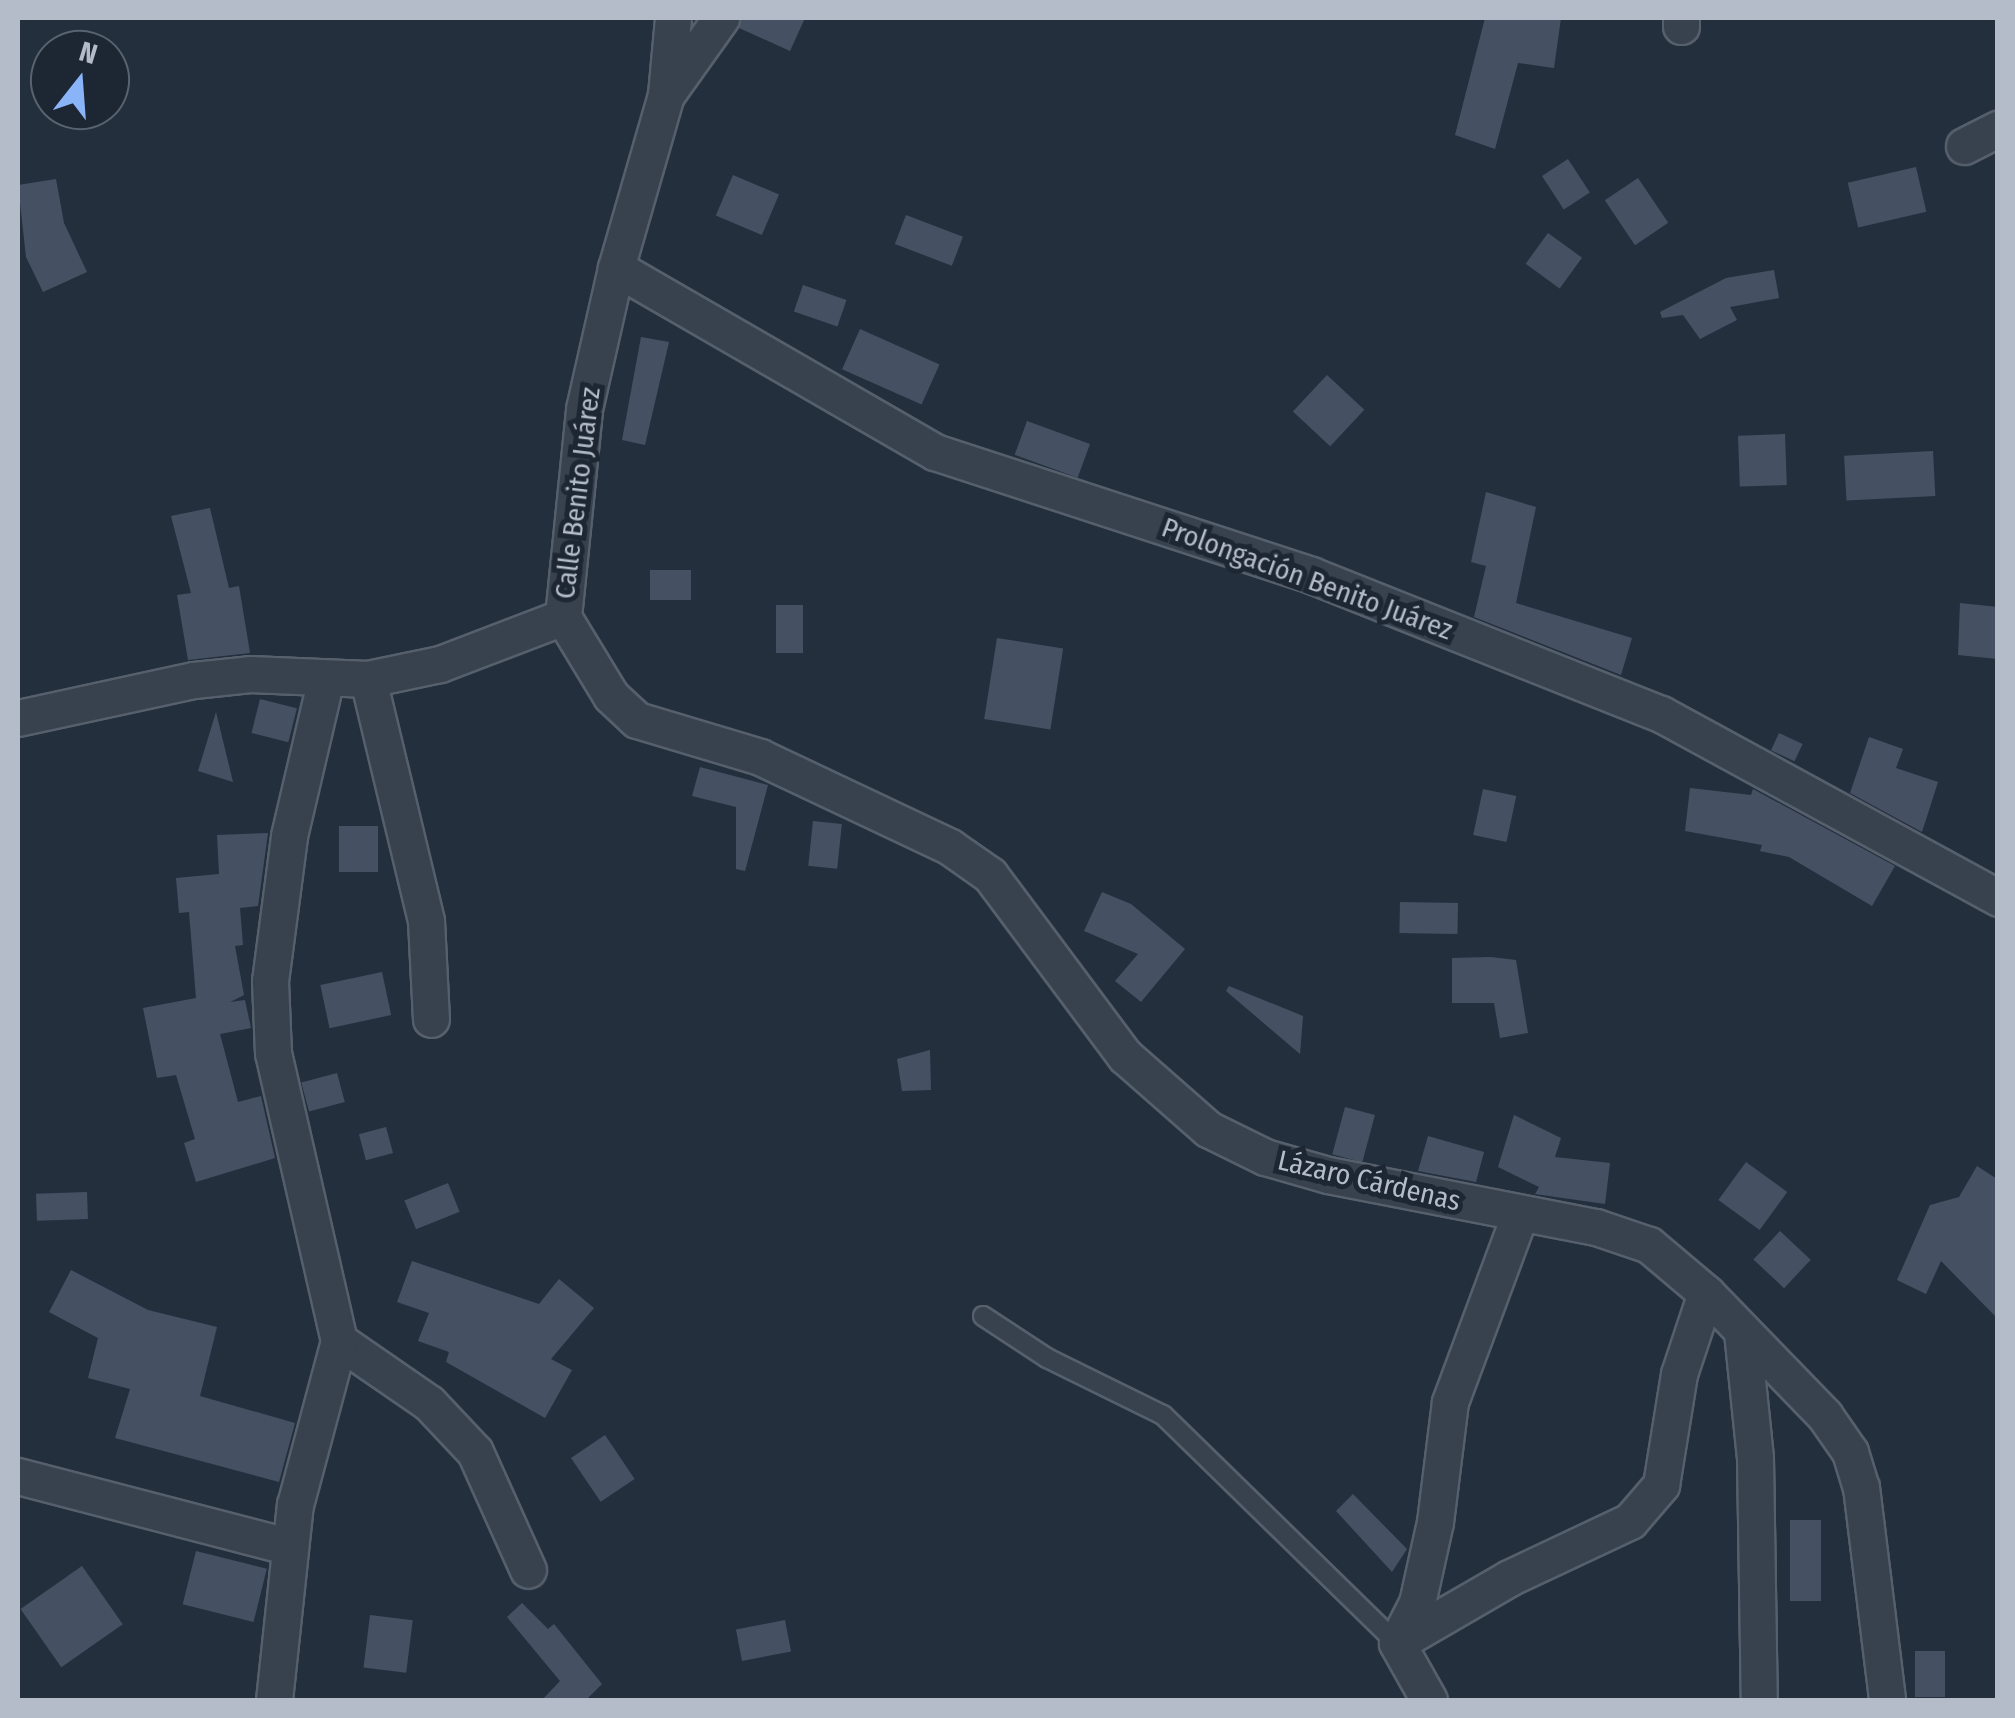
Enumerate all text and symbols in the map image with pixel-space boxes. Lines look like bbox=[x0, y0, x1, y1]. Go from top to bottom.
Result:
north arrow bbox=[30, 30, 130, 130]
text: N bbox=[75, 35, 101, 71]
street label: Calle Benito Juárez bbox=[548, 385, 608, 601]
street label: Prolongación Benito Juárez bbox=[1157, 511, 1457, 647]
street label: Lázaro Cárdenas bbox=[1274, 1144, 1464, 1218]

